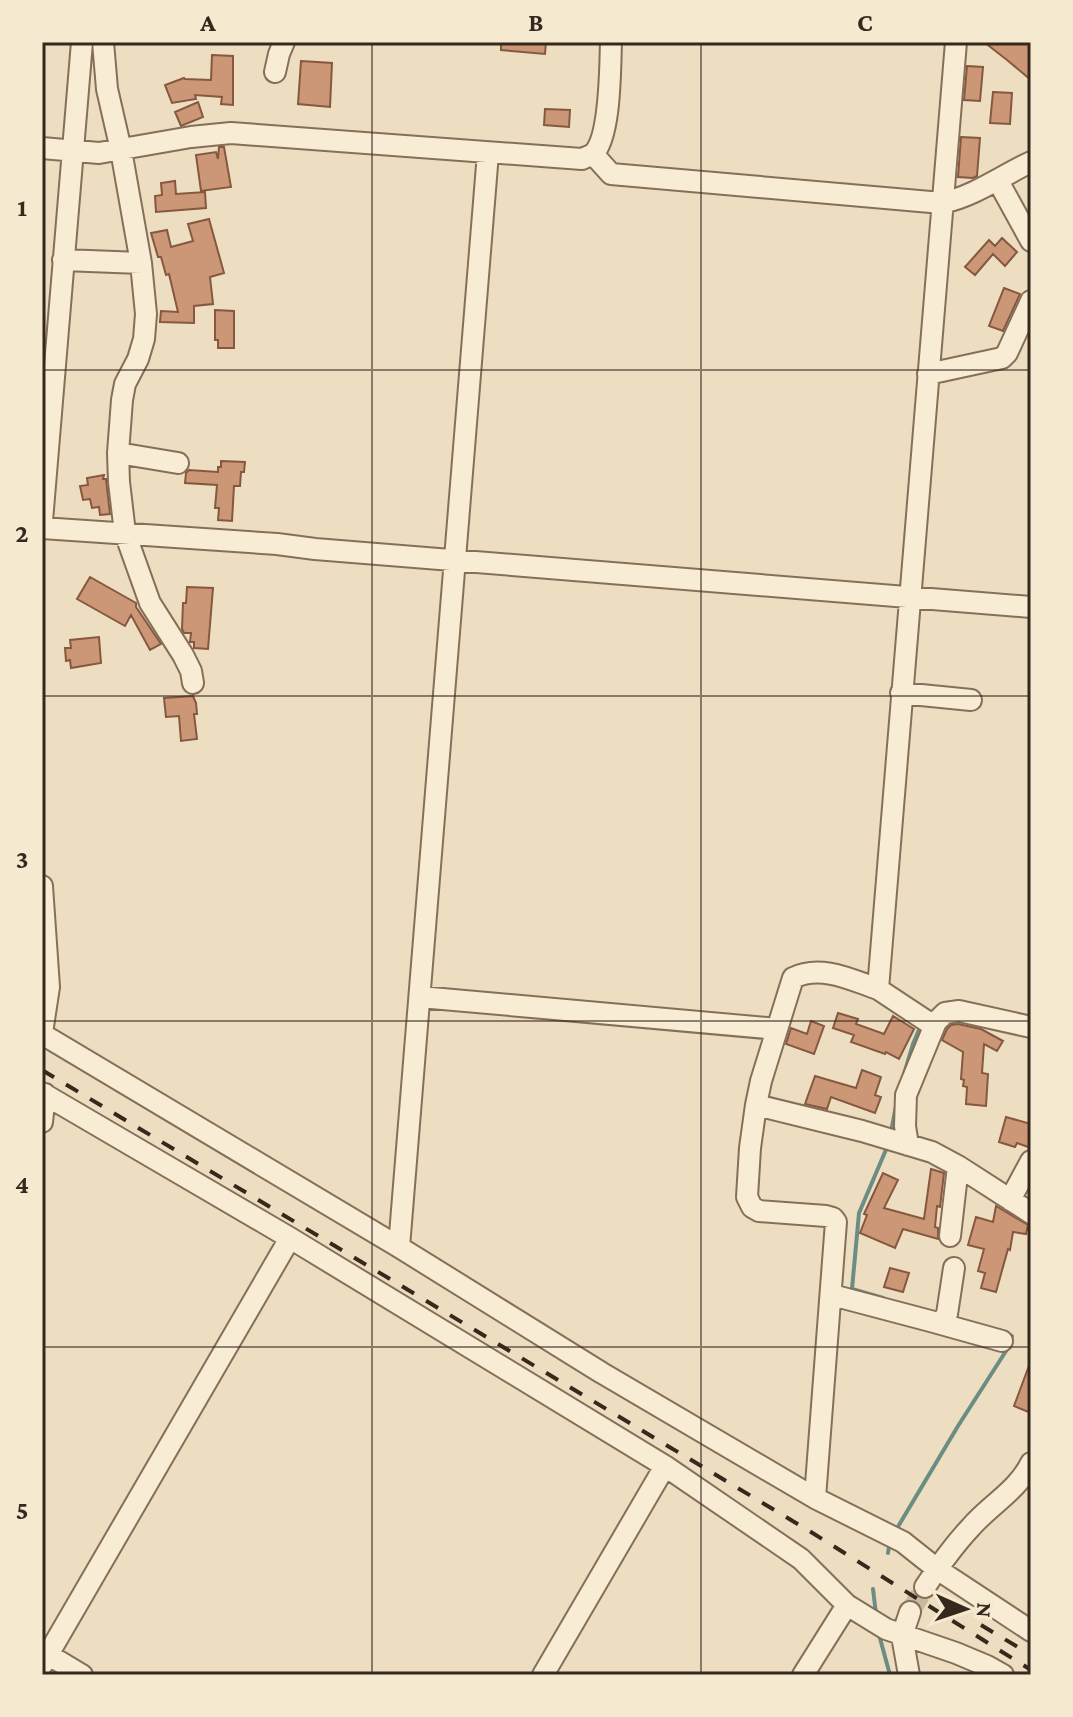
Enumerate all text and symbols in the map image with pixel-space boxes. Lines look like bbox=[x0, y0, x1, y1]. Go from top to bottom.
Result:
text: A bbox=[199, 8, 216, 37]
text: B bbox=[528, 8, 544, 37]
text: C bbox=[857, 8, 873, 37]
text: 1 bbox=[17, 193, 27, 222]
text: 2 bbox=[15, 519, 29, 548]
text: 3 bbox=[16, 845, 28, 874]
text: 4 bbox=[15, 1170, 29, 1199]
text: 5 bbox=[16, 1496, 28, 1525]
north arrow bbox=[925, 1569, 1005, 1649]
text: N bbox=[972, 1602, 997, 1618]

